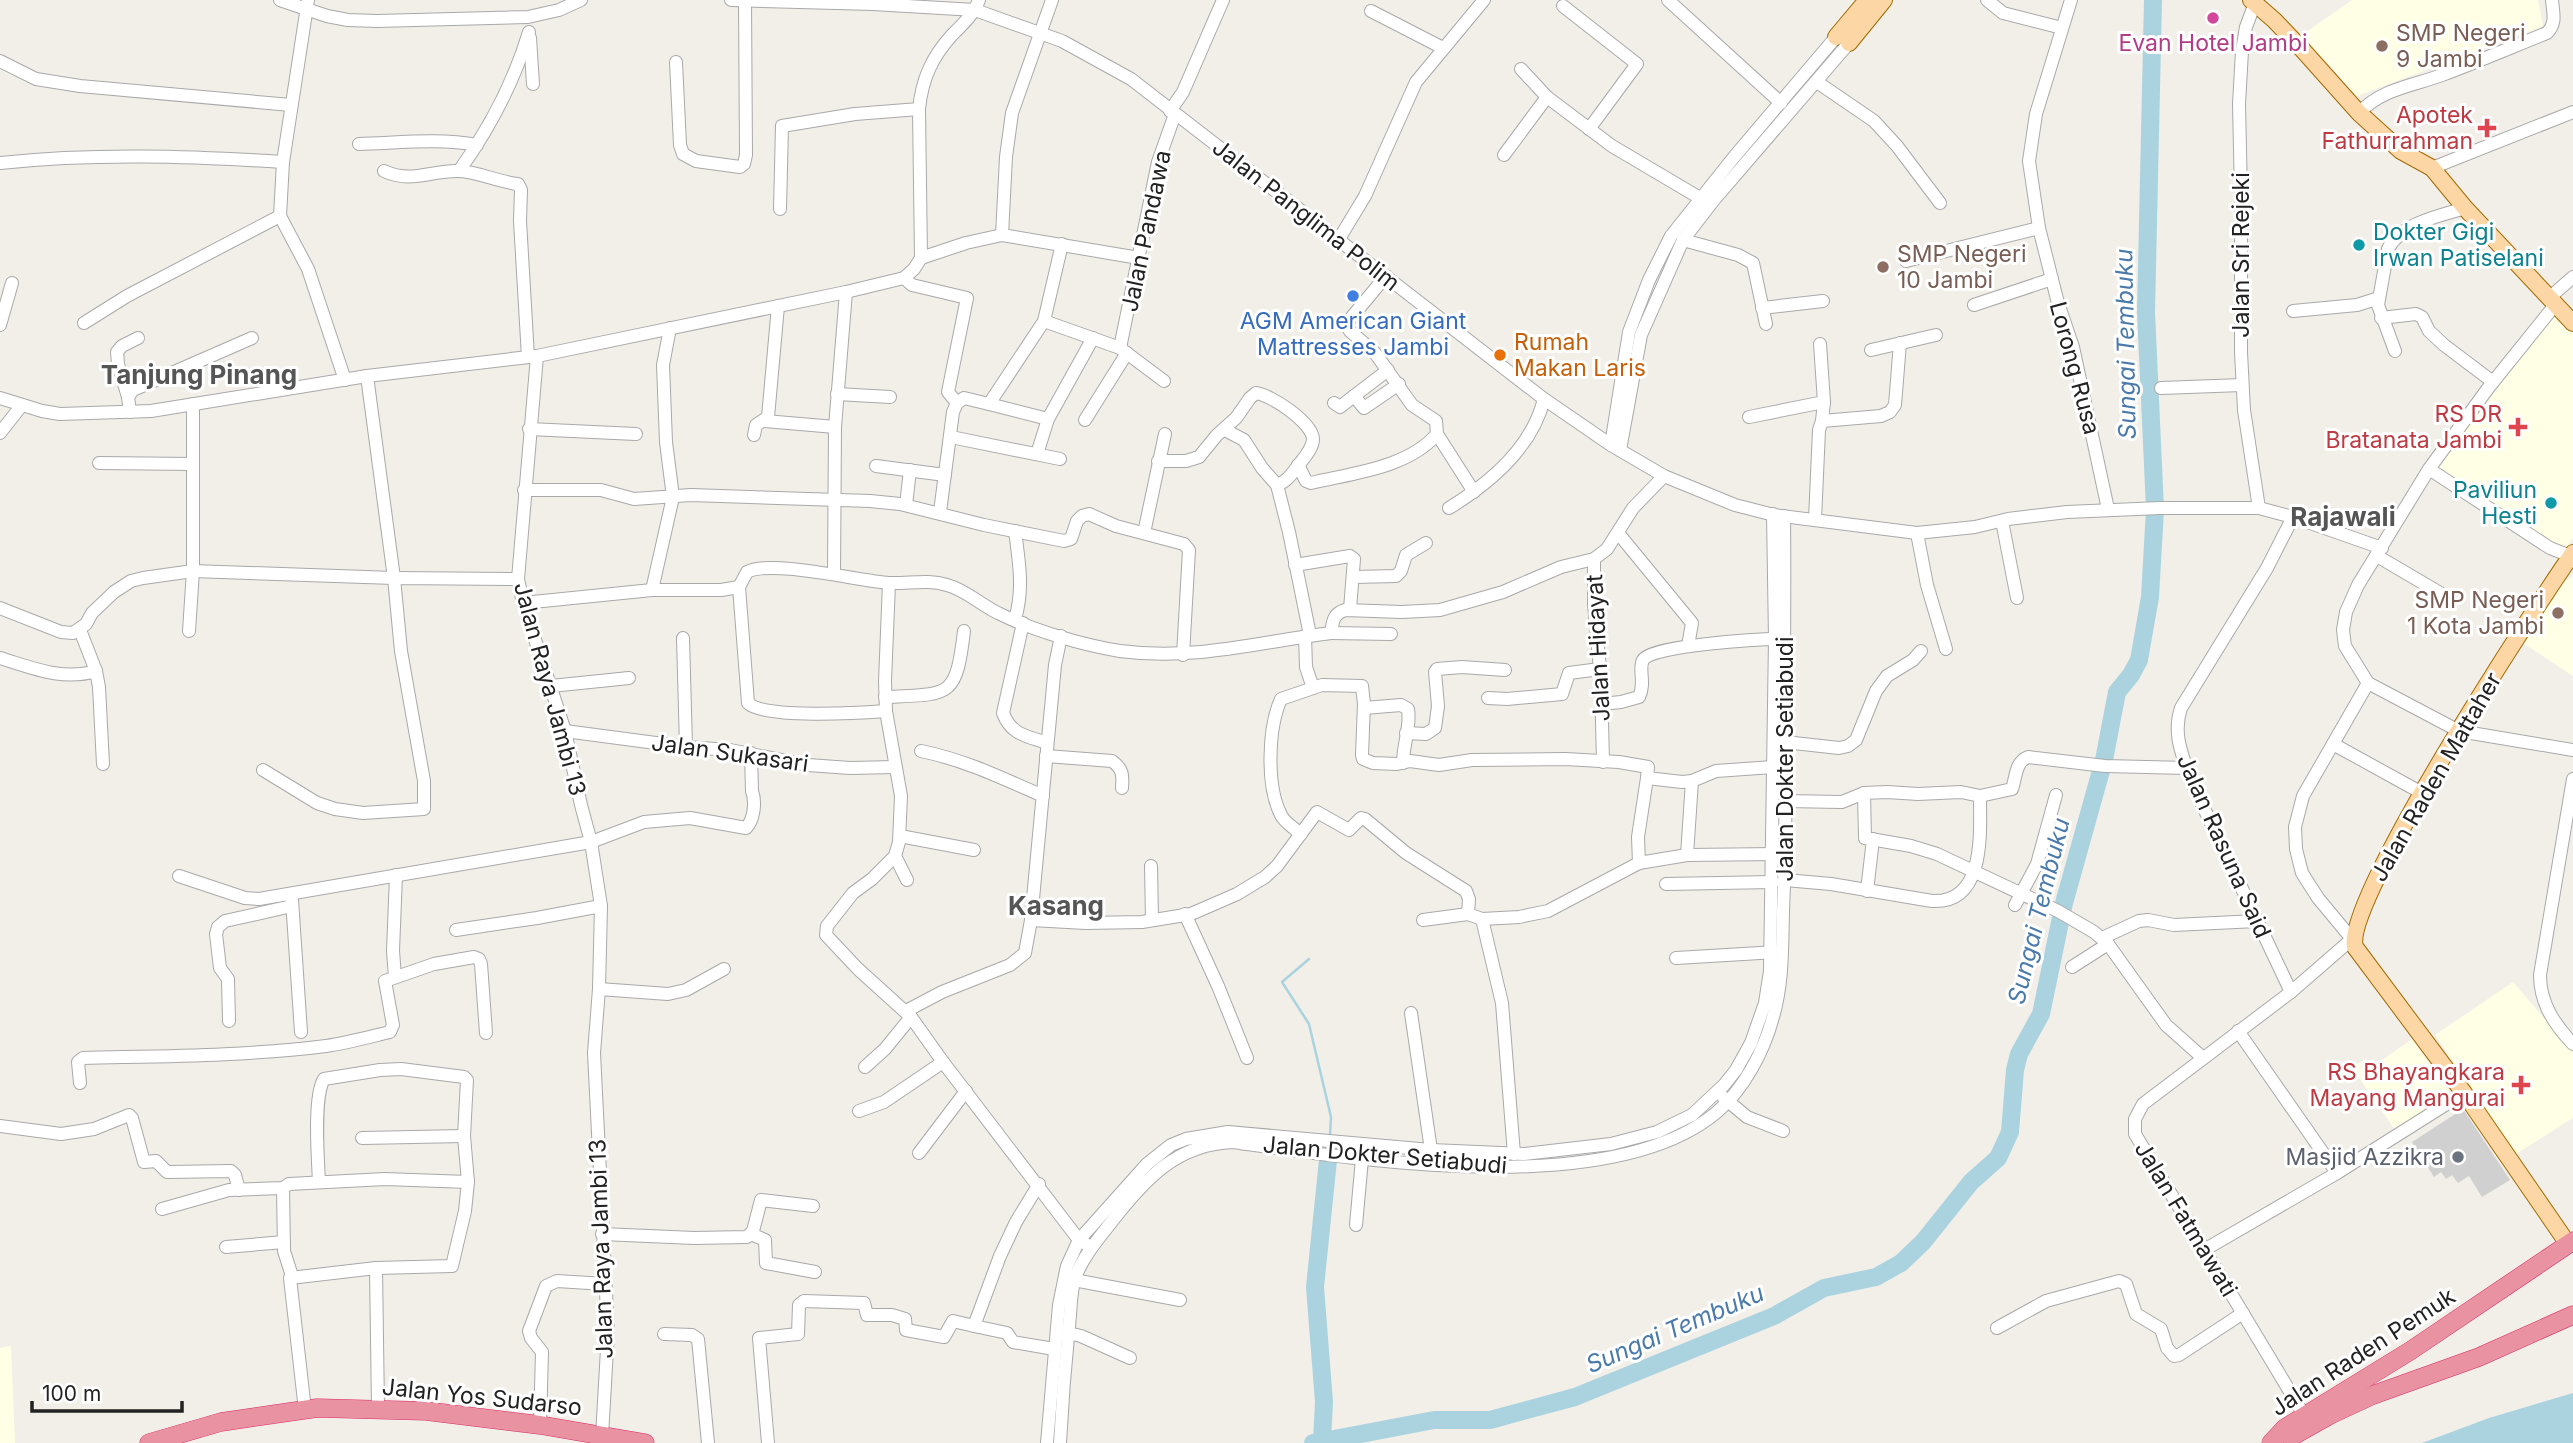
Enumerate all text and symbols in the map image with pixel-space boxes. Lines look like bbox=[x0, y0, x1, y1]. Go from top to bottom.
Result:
marker: Evan Hotel Jambi bbox=[2205, 10, 2221, 26]
place label: SMP Negeri 9 Jambi bbox=[2396, 19, 2526, 73]
place label: Evan Hotel Jambi bbox=[2118, 29, 2308, 57]
marker: SMP Negeri 9 Jambi bbox=[2374, 38, 2390, 54]
place label: Apotek Fathurrahman bbox=[2322, 101, 2473, 155]
marker: Apotek Fathurrahman bbox=[2479, 120, 2495, 136]
street label: Jalan Panglima Polim bbox=[1207, 133, 1405, 297]
street label: Jalan Pandawa bbox=[1115, 148, 1177, 314]
street label: Jalan Sri Rejeki bbox=[2227, 172, 2255, 338]
place label: Dokter Gigi Irwan Patiselani bbox=[2373, 218, 2544, 272]
marker: Dokter Gigi Irwan Patiselani bbox=[2351, 237, 2367, 253]
place label: SMP Negeri 10 Jambi bbox=[1897, 240, 2027, 294]
water label: Sungai Tembuku bbox=[2109, 248, 2142, 440]
marker: SMP Negeri 10 Jambi bbox=[1875, 259, 1891, 275]
marker: AGM American Giant Mattresses Jambi bbox=[1345, 288, 1361, 304]
street label: Lorong Rusa bbox=[2044, 298, 2106, 438]
place label: AGM American Giant Mattresses Jambi bbox=[1240, 307, 1467, 361]
place label: Rumah Makan Laris bbox=[1514, 328, 1646, 382]
marker: Rumah Makan Laris bbox=[1492, 347, 1508, 363]
district label: Tanjung Pinang bbox=[101, 359, 297, 390]
place label: RS DR Bratanata Jambi bbox=[2325, 400, 2502, 454]
marker: RS DR Bratanata Jambi bbox=[2508, 417, 2528, 437]
place label: Paviliun Hesti bbox=[2453, 476, 2537, 530]
marker: Paviliun Hesti bbox=[2543, 495, 2559, 511]
district label: Rajawali bbox=[2290, 501, 2396, 532]
street label: Jalan Hidayat bbox=[1580, 573, 1616, 722]
street label: Jalan Raya Jambi 13 bbox=[508, 579, 592, 799]
place label: SMP Negeri 1 Kota Jambi bbox=[2407, 586, 2544, 640]
marker: SMP Negeri 1 Kota Jambi bbox=[2550, 605, 2566, 621]
street label: Jalan Dokter Setiabudi bbox=[1771, 637, 1799, 881]
street label: Jalan Raden Mattaher bbox=[2365, 667, 2507, 886]
street label: Jalan Sukasari bbox=[650, 728, 810, 778]
street label: Jalan Rasuna Said bbox=[2171, 750, 2277, 942]
water label: Sungai Tembuku bbox=[2001, 815, 2076, 1007]
district label: Kasang bbox=[1008, 890, 1104, 921]
place label: RS Bhayangkara Mayang Mangurai bbox=[2310, 1058, 2505, 1112]
marker: RS Bhayangkara Mayang Mangurai bbox=[2511, 1075, 2531, 1095]
street label: Jalan Dokter Setiabudi bbox=[1262, 1130, 1508, 1180]
street label: Jalan Fatmawati bbox=[2129, 1136, 2243, 1302]
street label: Jalan Raya Jambi 13 bbox=[583, 1139, 619, 1359]
place label: Masjid Azzikra bbox=[2285, 1143, 2444, 1171]
marker: Masjid Azzikra bbox=[2450, 1149, 2466, 1165]
water label: Sungai Tembuku bbox=[1581, 1278, 1768, 1379]
street label: Jalan Raden Pemuk bbox=[2266, 1282, 2461, 1422]
scale bar bbox=[32, 1370, 182, 1414]
street label: Jalan Yos Sudarso bbox=[381, 1373, 583, 1421]
text: 100 m bbox=[42, 1381, 101, 1406]

